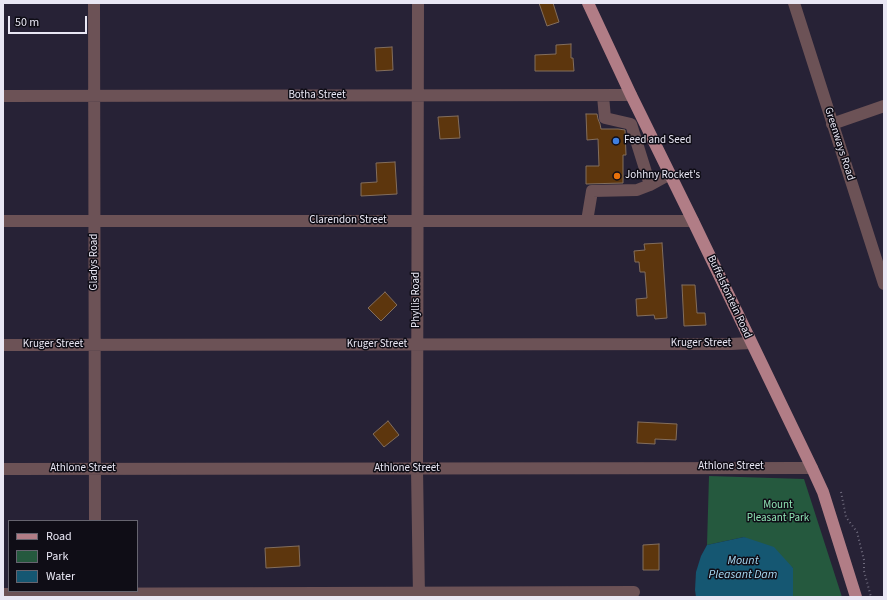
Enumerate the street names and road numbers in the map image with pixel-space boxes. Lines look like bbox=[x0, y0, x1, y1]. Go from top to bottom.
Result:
street label: Botha Street bbox=[288, 89, 346, 103]
street label: Greenways Road bbox=[821, 106, 857, 182]
street label: Clarendon Street bbox=[309, 214, 387, 228]
street label: Gladys Road bbox=[88, 234, 102, 290]
street label: Buffelsfontein Road bbox=[704, 253, 754, 341]
street label: Phyllis Road bbox=[410, 272, 424, 328]
street label: Kruger Street bbox=[671, 337, 731, 351]
street label: Kruger Street bbox=[23, 338, 83, 352]
street label: Kruger Street bbox=[347, 338, 407, 352]
street label: Athlone Street bbox=[698, 460, 764, 474]
street label: Athlone Street bbox=[50, 462, 116, 476]
street label: Athlone Street bbox=[374, 462, 440, 476]

